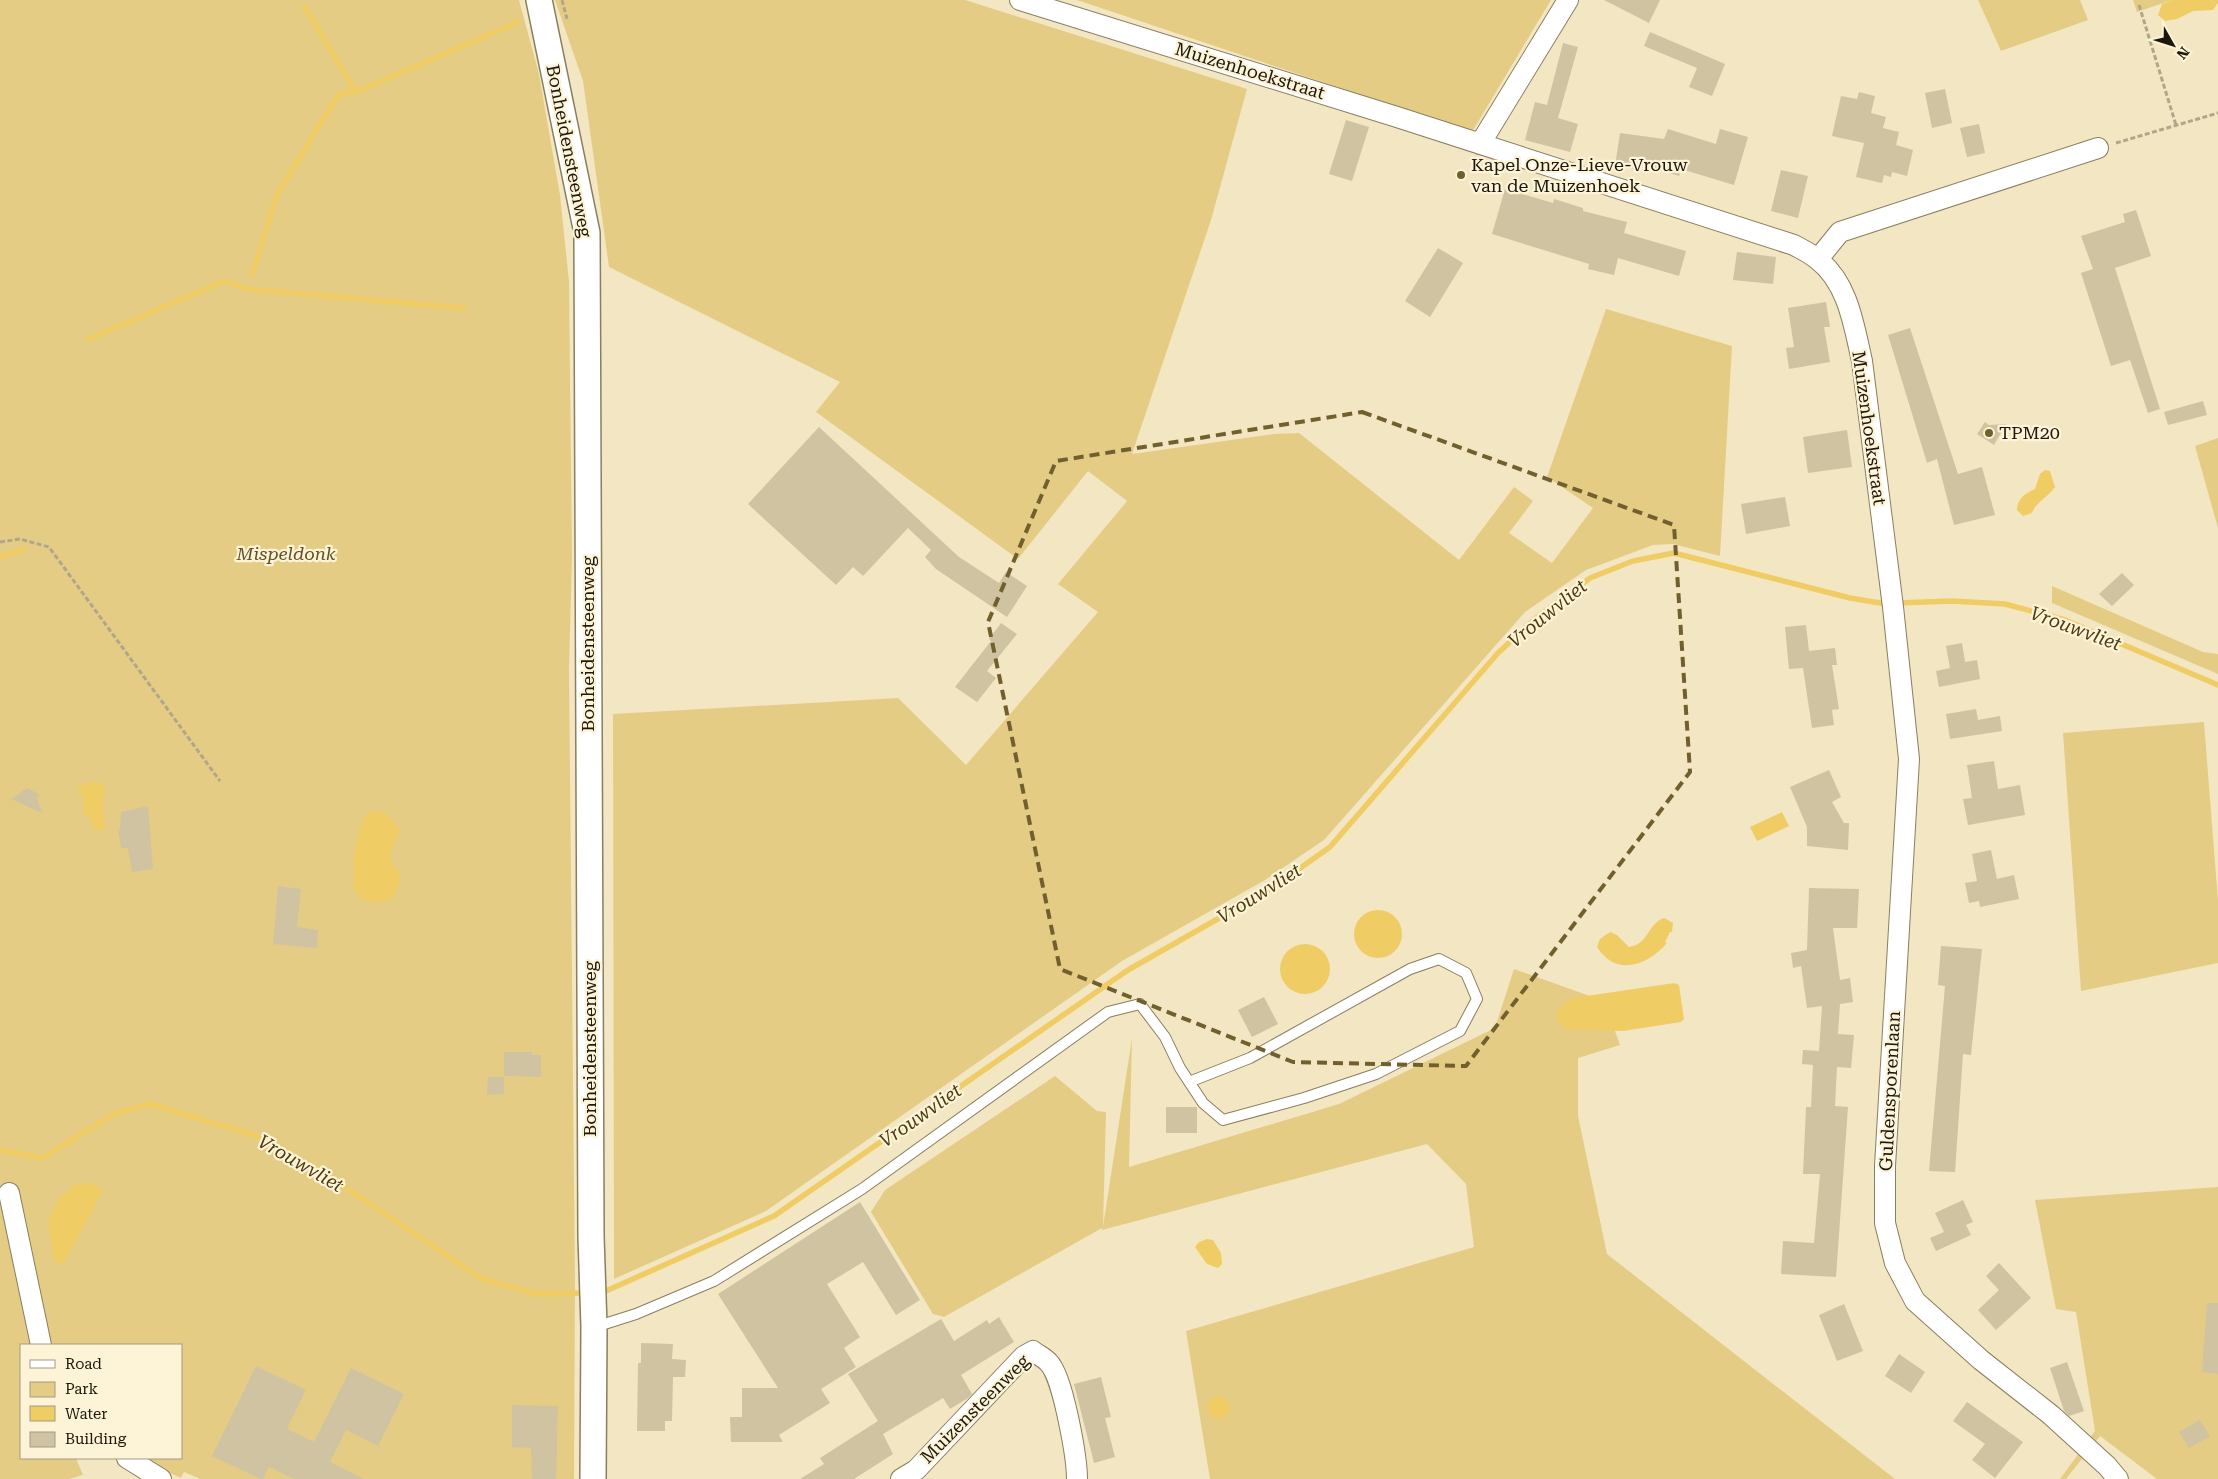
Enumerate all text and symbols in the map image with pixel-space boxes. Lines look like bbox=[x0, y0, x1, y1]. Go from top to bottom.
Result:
north arrow bbox=[2148, 20, 2198, 70]
street label: Muizenhoekstraat bbox=[1173, 38, 1328, 103]
text: N bbox=[2173, 44, 2193, 63]
street label: Bonheidensteenweg bbox=[542, 63, 597, 240]
place label: Kapel Onze-Lieve-Vrouw van de Muizenhoek bbox=[1471, 154, 1688, 196]
marker: Kapel Onze-Lieve-Vrouw van de Muizenhoek bbox=[1455, 169, 1467, 181]
street label: Muizenhoekstraat bbox=[1848, 349, 1891, 507]
place label: TPM20 bbox=[1999, 422, 2060, 443]
marker: TPM20 bbox=[1983, 427, 1995, 439]
park label: Mispeldonk bbox=[235, 543, 336, 564]
street label: Bonheidensteenweg bbox=[577, 555, 598, 732]
water label: Vrouwvliet bbox=[1503, 574, 1592, 652]
water label: Vrouwvliet bbox=[2027, 601, 2125, 656]
water label: Vrouwvliet bbox=[1213, 858, 1306, 928]
street label: Bonheidensteenweg bbox=[579, 960, 600, 1137]
street label: Guldensporenlaan bbox=[1875, 1010, 1904, 1172]
water label: Vrouwvliet bbox=[875, 1079, 966, 1152]
water label: Vrouwvliet bbox=[254, 1130, 348, 1197]
legend bbox=[20, 1344, 182, 1459]
street label: Muizensteenweg bbox=[916, 1349, 1034, 1467]
text: Road bbox=[65, 1355, 102, 1373]
text: Park bbox=[65, 1380, 99, 1398]
text: Water bbox=[65, 1405, 107, 1423]
text: Building bbox=[65, 1430, 127, 1448]

